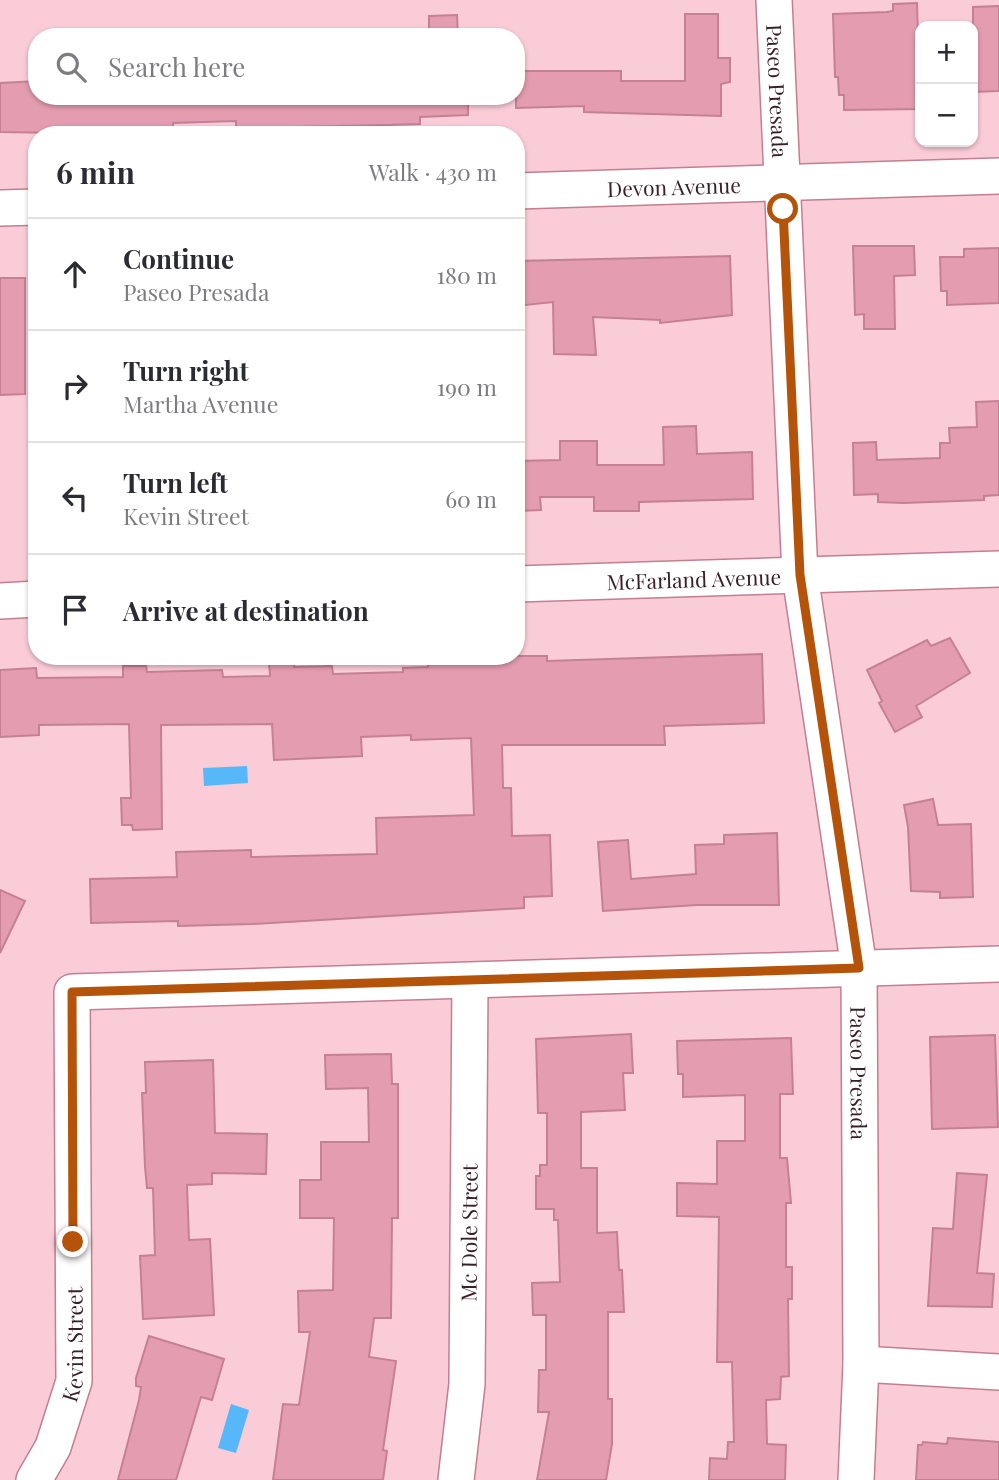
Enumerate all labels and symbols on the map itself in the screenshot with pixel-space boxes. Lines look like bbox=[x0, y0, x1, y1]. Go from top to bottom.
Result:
street label: Paseo Presada bbox=[761, 23, 795, 159]
street label: Devon Avenue bbox=[607, 170, 741, 202]
route start bbox=[767, 193, 798, 224]
street label: McFarland Avenue bbox=[606, 562, 781, 595]
street label: Paseo Presada bbox=[845, 1006, 874, 1141]
street label: Mc Dole Street bbox=[454, 1163, 483, 1302]
route end bbox=[57, 1226, 88, 1257]
street label: Kevin Street bbox=[54, 1286, 88, 1405]

